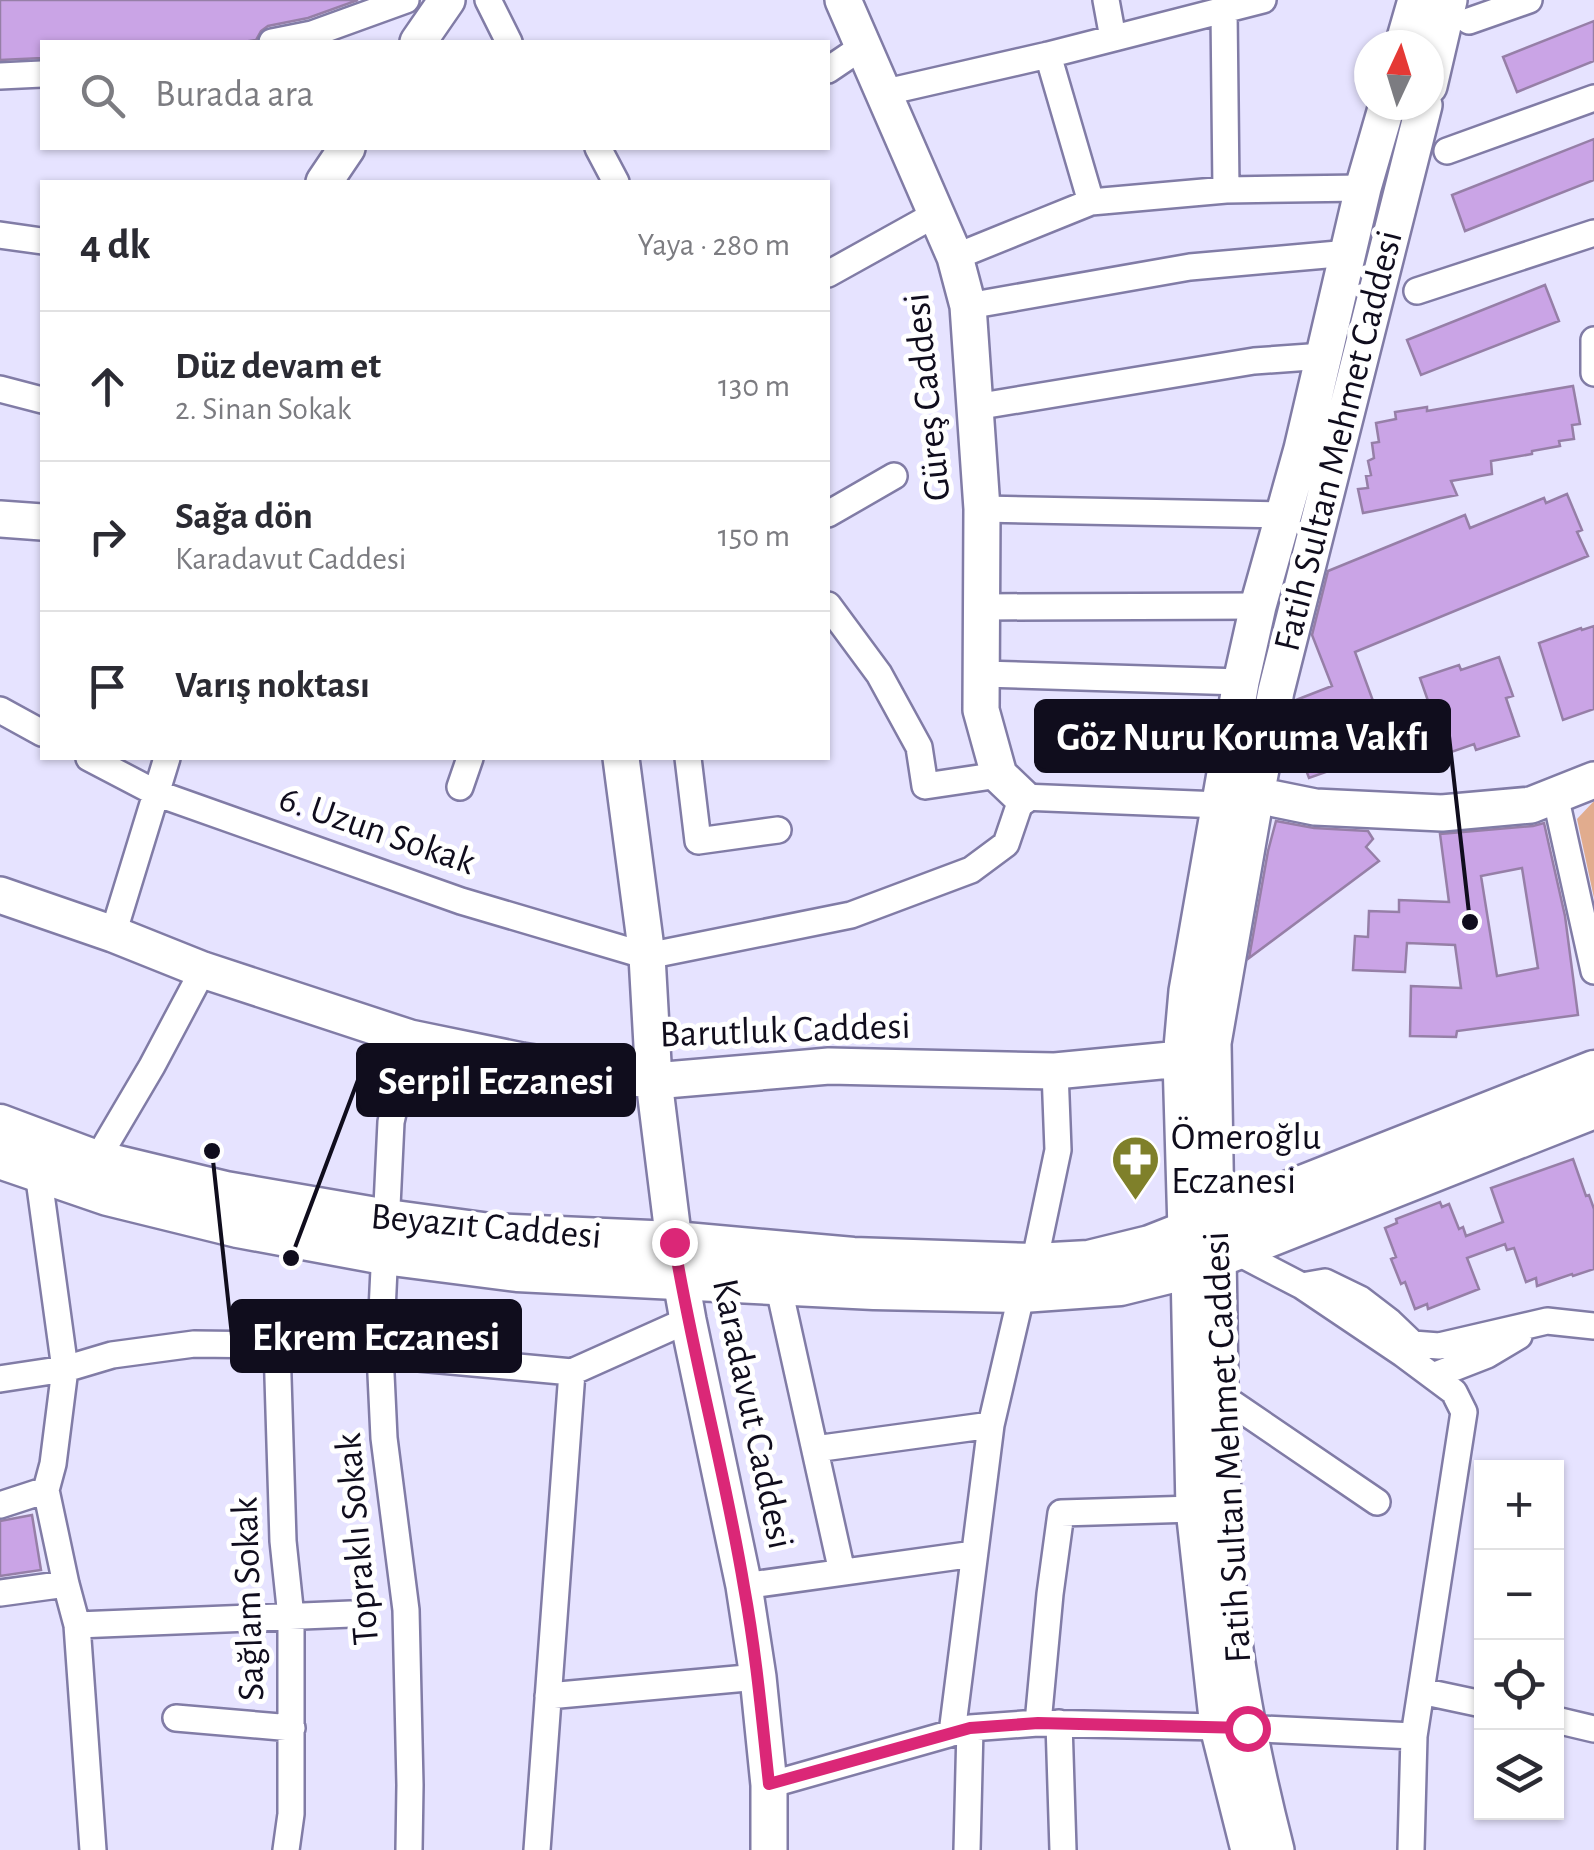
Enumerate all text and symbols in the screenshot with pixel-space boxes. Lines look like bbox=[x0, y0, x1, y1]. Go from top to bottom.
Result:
north arrow bbox=[1354, 30, 1444, 120]
search box bbox=[40, 40, 830, 150]
icon: search bbox=[75, 68, 130, 123]
text: Burada ara bbox=[155, 76, 314, 114]
text: 4 dk bbox=[80, 224, 150, 266]
street label: Fatih Sultan Mehmet Caddesi bbox=[1268, 227, 1410, 655]
text: Yaya · 280 m bbox=[637, 229, 790, 261]
street label: Güreş Caddesi bbox=[898, 291, 958, 503]
text: Düz devam et bbox=[175, 348, 381, 386]
icon: ahead bbox=[80, 359, 135, 414]
text: 130 m bbox=[718, 370, 790, 402]
text: 2. Sinan Sokak bbox=[175, 393, 351, 425]
text: Sağa dön bbox=[175, 498, 313, 536]
icon: right bbox=[80, 509, 135, 564]
text: 150 m bbox=[718, 520, 790, 552]
text: Karadavut Caddesi bbox=[175, 543, 407, 575]
icon: arrive bbox=[80, 659, 135, 714]
text: Varış noktası bbox=[175, 667, 370, 705]
callout: Göz Nuru Koruma Vakfı bbox=[1036, 701, 1449, 771]
text: Göz Nuru Koruma Vakfı bbox=[1057, 718, 1429, 758]
street label: 6. Uzun Sokak bbox=[274, 780, 480, 882]
street label: Barutluk Caddesi bbox=[659, 1008, 911, 1054]
callout: Serpil Eczanesi bbox=[358, 1045, 634, 1115]
text: Serpil Eczanesi bbox=[378, 1062, 614, 1102]
place label: Ömeroğlu Eczanesi bbox=[1171, 1116, 1321, 1201]
pharmacy icon: Ömeroğlu Eczanesi bbox=[1110, 1134, 1162, 1202]
street label: Beyazıt Caddesi bbox=[369, 1198, 603, 1256]
route end bbox=[652, 1220, 698, 1266]
street label: Fatih Sultan Mehmet Caddesi bbox=[1198, 1230, 1258, 1664]
street label: Karadavut Caddesi bbox=[705, 1276, 799, 1552]
callout: Ekrem Eczanesi bbox=[232, 1301, 520, 1371]
text: Ekrem Eczanesi bbox=[252, 1318, 500, 1358]
street label: Topraklı Sokak bbox=[330, 1431, 386, 1647]
map controls bbox=[1474, 1460, 1564, 1820]
button: + bbox=[1474, 1460, 1564, 1550]
street label: Sağlam Sokak bbox=[226, 1496, 272, 1701]
button: − bbox=[1474, 1550, 1564, 1640]
button: locate bbox=[1474, 1640, 1564, 1730]
route start bbox=[1225, 1706, 1271, 1752]
button: layers bbox=[1474, 1730, 1564, 1820]

